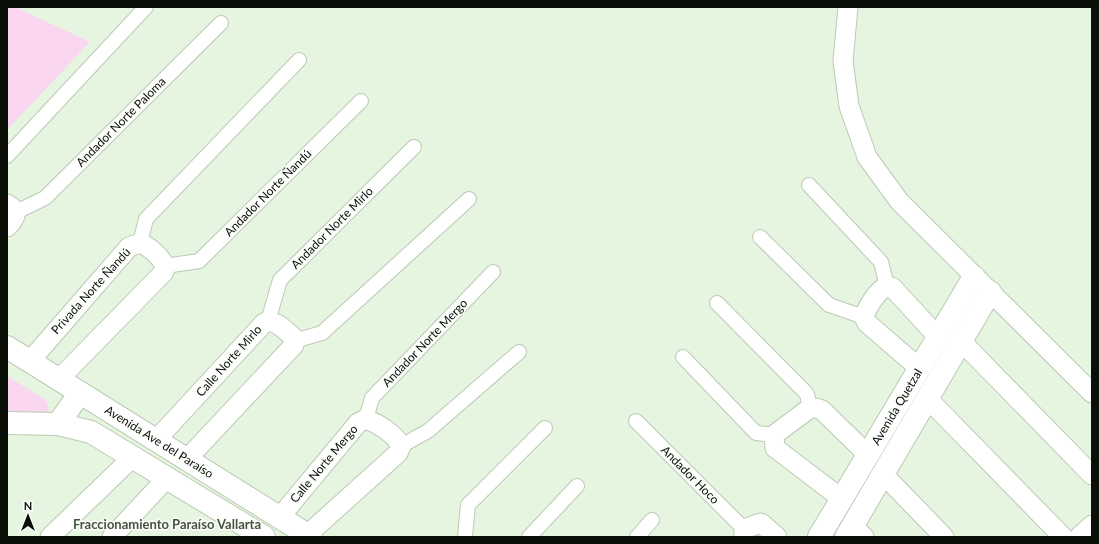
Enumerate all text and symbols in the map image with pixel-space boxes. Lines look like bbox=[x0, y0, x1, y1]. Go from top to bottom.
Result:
street label: Andador Norte Paloma bbox=[73, 74, 169, 170]
street label: Andador Norte Ñandú bbox=[221, 146, 314, 239]
street label: Andador Norte Mirlo bbox=[287, 183, 376, 272]
street label: Privada Norte Ñandú bbox=[48, 244, 133, 337]
street label: Andador Norte Mergo bbox=[379, 295, 471, 390]
street label: Calle Norte Mirlo bbox=[193, 322, 265, 399]
street label: Avenida Quetzal bbox=[868, 366, 925, 448]
street label: Avenida Ave del Paraíso bbox=[102, 402, 216, 481]
street label: Calle Norte Mergo bbox=[287, 421, 361, 506]
street label: Andador Hoco bbox=[658, 442, 723, 507]
north arrow bbox=[8, 496, 48, 536]
text: N bbox=[24, 499, 32, 512]
district label: Fraccionamiento Paraíso Vallarta bbox=[73, 516, 261, 532]

